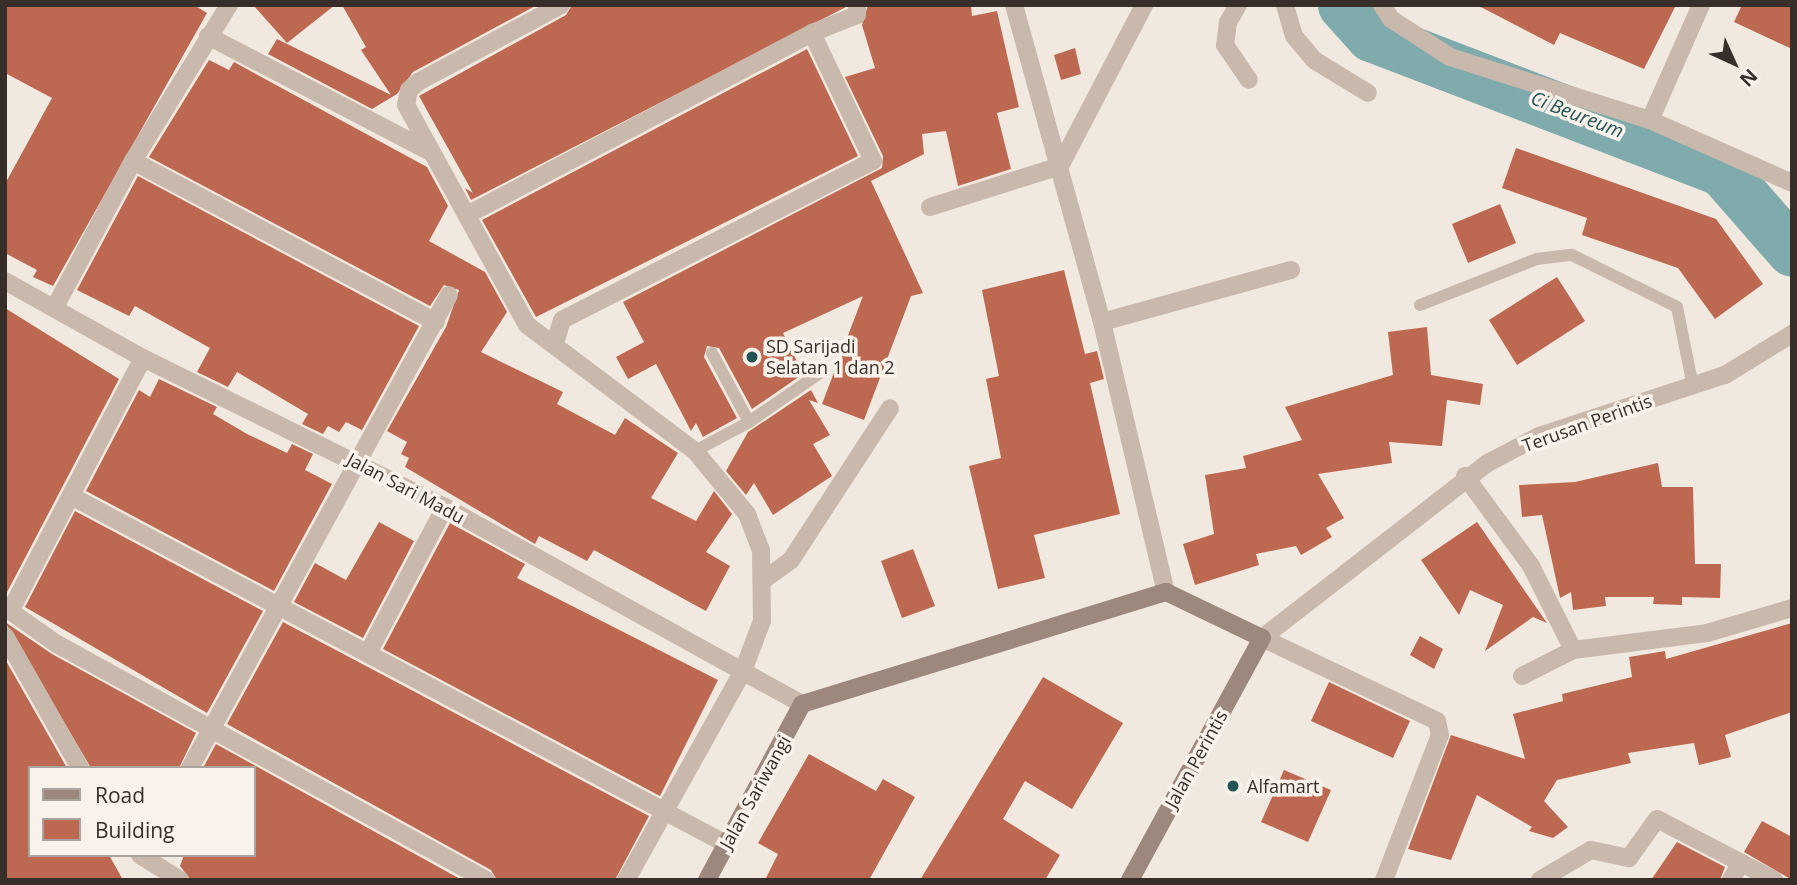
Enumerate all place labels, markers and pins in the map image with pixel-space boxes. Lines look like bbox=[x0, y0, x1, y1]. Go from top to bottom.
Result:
place label: SD Sarijadi Selatan 1 dan 2 bbox=[766, 336, 895, 378]
marker: SD Sarijadi Selatan 1 dan 2 bbox=[744, 349, 760, 365]
place label: Alfamart bbox=[1247, 775, 1319, 797]
marker: Alfamart bbox=[1225, 778, 1241, 794]

